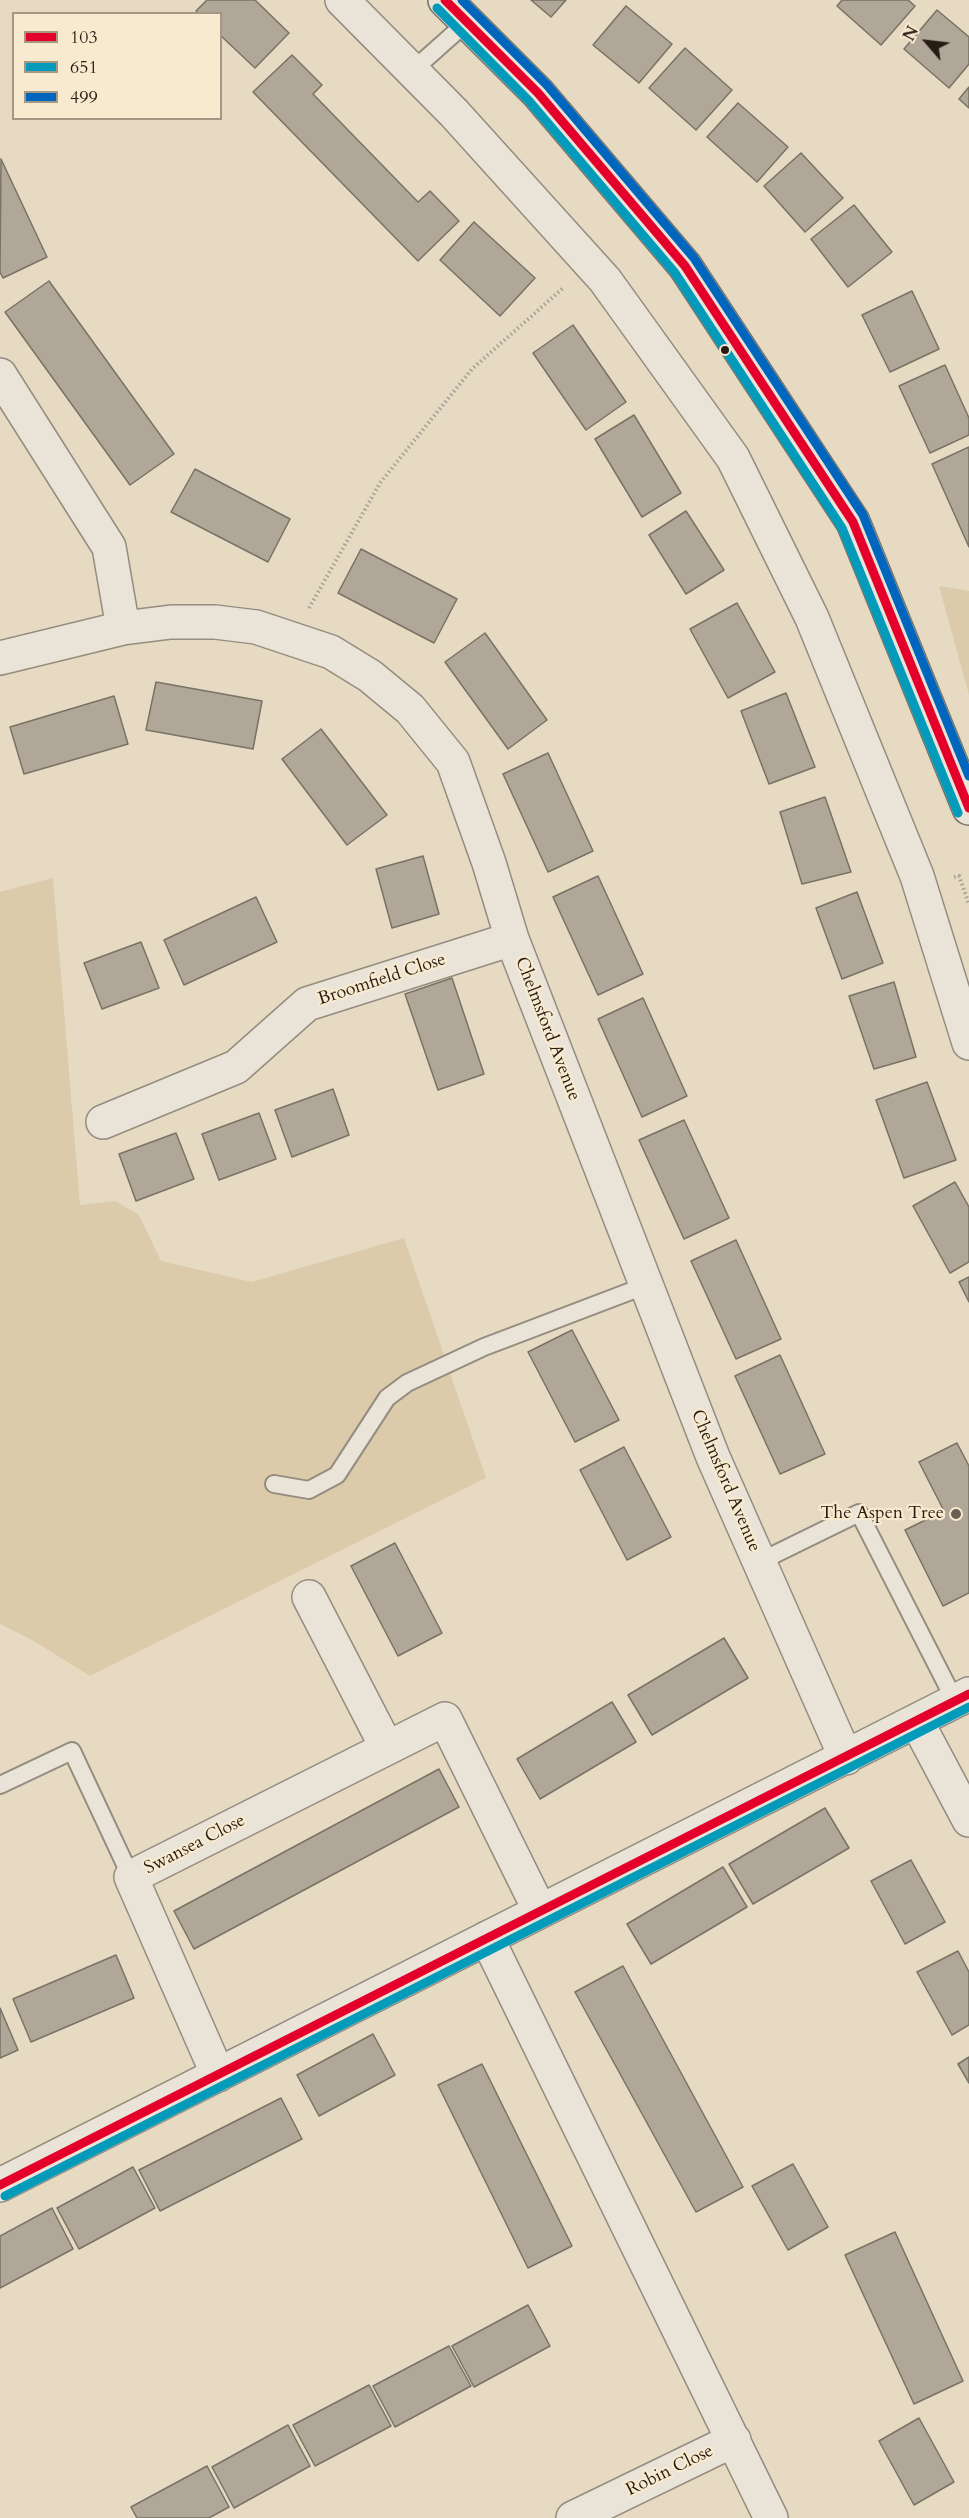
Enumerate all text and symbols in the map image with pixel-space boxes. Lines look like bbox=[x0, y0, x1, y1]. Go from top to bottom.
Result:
legend bbox=[12, 12, 222, 120]
north arrow bbox=[897, 12, 957, 72]
text: N bbox=[898, 22, 924, 45]
text: 103 bbox=[70, 25, 98, 50]
text: 651 bbox=[70, 55, 98, 80]
text: 499 bbox=[70, 85, 98, 110]
unlabelled marker bbox=[719, 344, 731, 356]
street label: Broomfield Close bbox=[315, 949, 449, 1011]
street label: Chelmsford Avenue bbox=[510, 954, 584, 1104]
street label: Chelmsford Avenue bbox=[685, 1407, 765, 1555]
place label: The Aspen Tree bbox=[820, 1503, 944, 1525]
marker: The Aspen Tree bbox=[949, 1507, 963, 1521]
street label: Swansea Close bbox=[141, 1810, 249, 1880]
street label: Robin Close bbox=[623, 2441, 717, 2501]

